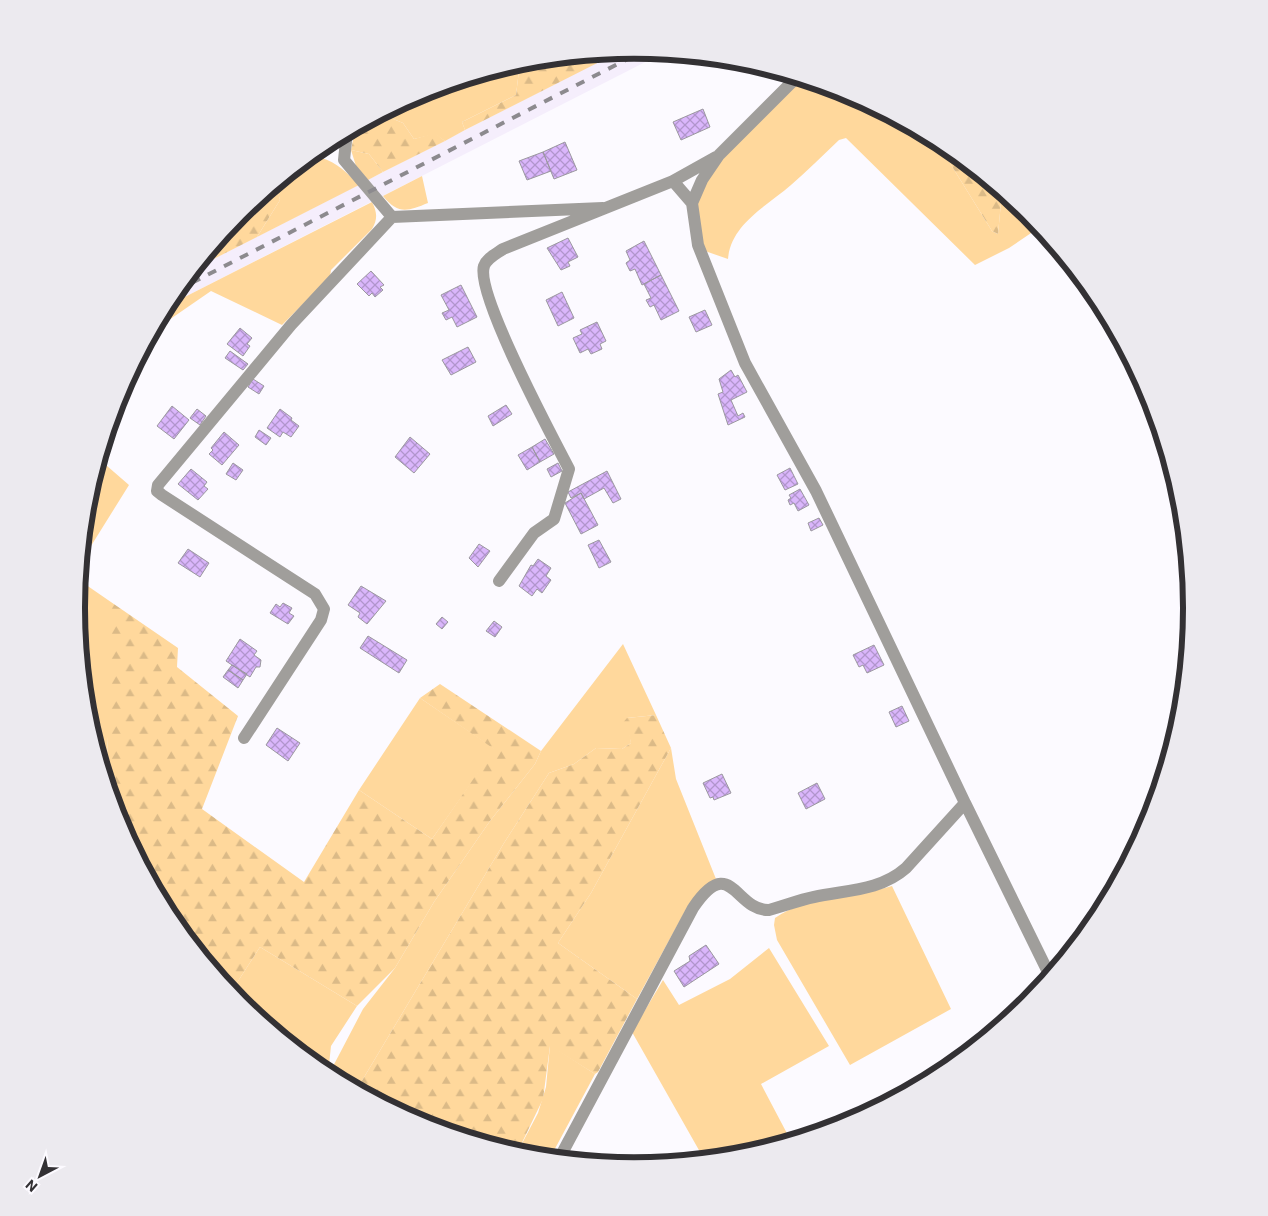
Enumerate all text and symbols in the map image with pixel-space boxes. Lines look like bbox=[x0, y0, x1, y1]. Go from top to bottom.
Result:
north arrow bbox=[15, 1151, 65, 1201]
text: N bbox=[22, 1177, 40, 1195]

